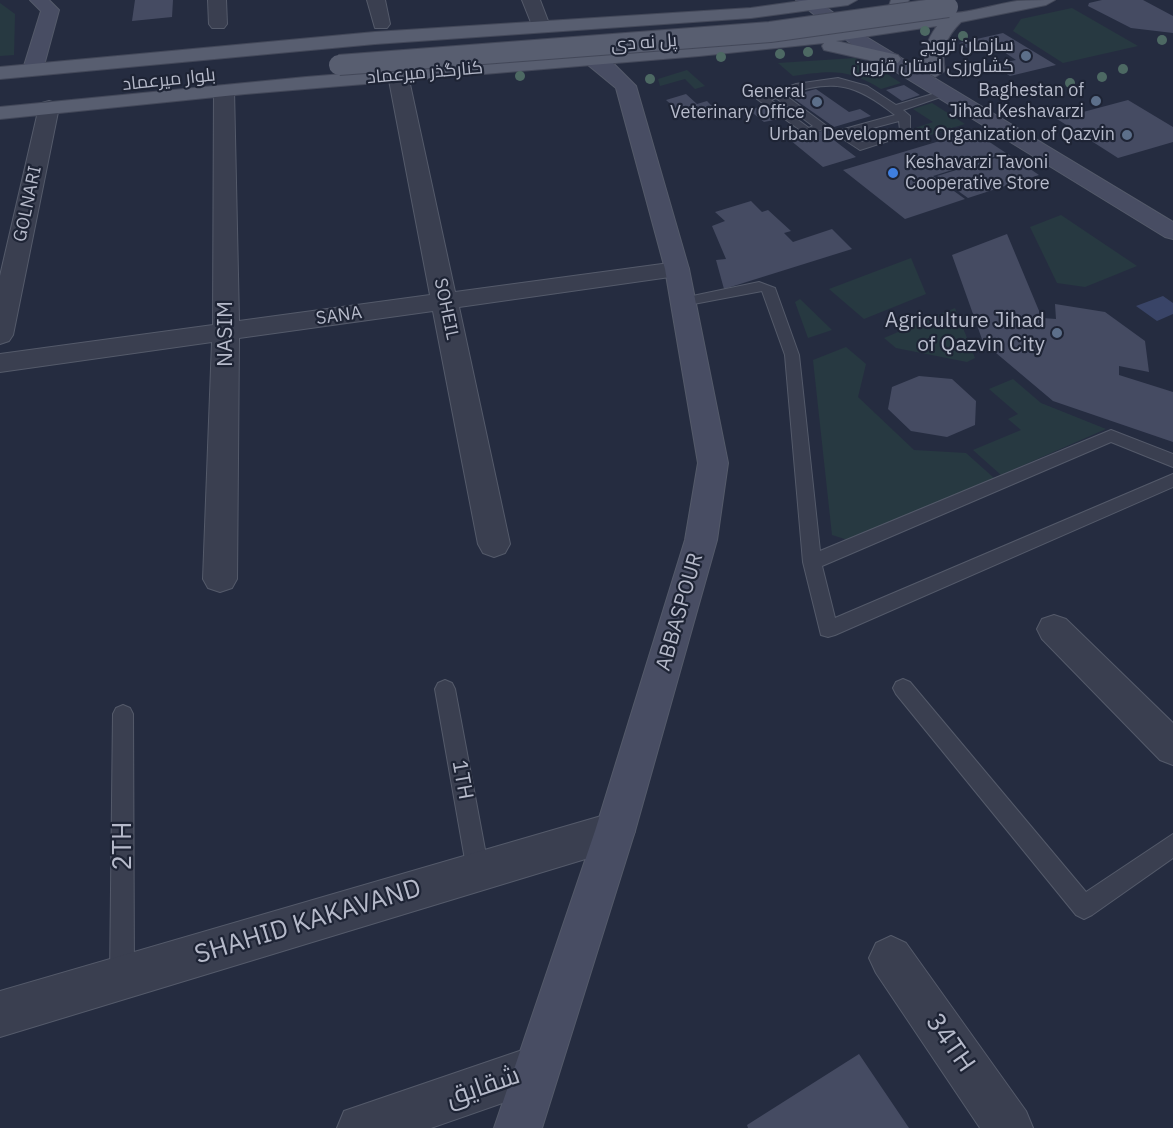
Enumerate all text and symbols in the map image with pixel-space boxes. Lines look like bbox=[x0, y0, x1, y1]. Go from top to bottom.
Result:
street label: پل نه دی bbox=[610, 30, 678, 56]
place label: سازمان ترویج کشاورزی استان قزوین bbox=[852, 35, 1014, 78]
marker: سازمان ترویج کشاورزی استان قزوین bbox=[1019, 49, 1033, 63]
street label: کنارگذر میرعماد bbox=[366, 57, 484, 89]
street label: بلوار میرعماد bbox=[121, 64, 217, 96]
place label: Baghestan of Jihad Keshavarzi bbox=[949, 80, 1084, 122]
place label: General Veterinary Office bbox=[670, 81, 805, 124]
marker: Baghestan of Jihad Keshavarzi bbox=[1089, 94, 1103, 108]
marker: General Veterinary Office bbox=[810, 95, 824, 109]
place label: Urban Development Organization of Qazvin bbox=[769, 124, 1115, 146]
marker: Urban Development Organization of Qazvin bbox=[1120, 128, 1134, 142]
place label: Keshavarzi Tavoni Cooperative Store bbox=[905, 152, 1050, 195]
street label: GOLNARI bbox=[9, 164, 47, 244]
marker: Keshavarzi Tavoni Cooperative Store bbox=[886, 166, 900, 180]
street label: SOHEIL bbox=[429, 276, 463, 342]
street label: NASIM bbox=[213, 301, 239, 367]
street label: SANA bbox=[315, 302, 363, 330]
place label: Agriculture Jihad of Qazvin City bbox=[885, 308, 1045, 358]
marker: Agriculture Jihad of Qazvin City bbox=[1050, 326, 1064, 340]
street label: ABBASPOUR bbox=[651, 550, 709, 674]
street label: 1TH bbox=[446, 758, 478, 802]
street label: 2TH bbox=[107, 822, 139, 870]
street label: SHAHID KAKAVAND bbox=[191, 873, 425, 971]
street label: 34TH bbox=[919, 1008, 981, 1078]
street label: شقایق bbox=[442, 1060, 524, 1114]

